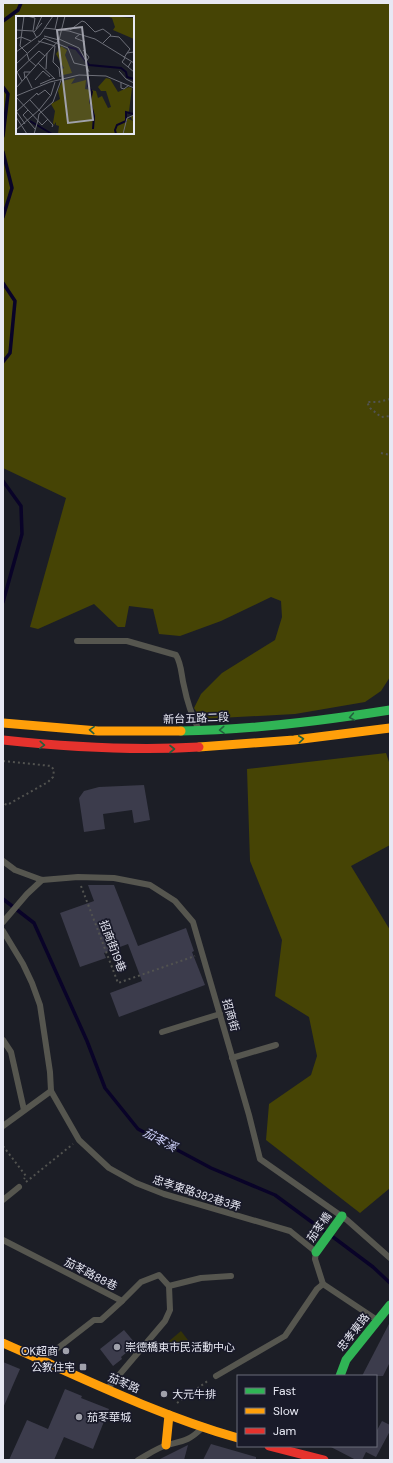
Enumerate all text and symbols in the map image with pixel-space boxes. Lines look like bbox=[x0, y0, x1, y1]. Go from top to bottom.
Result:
inset map bbox=[16, 16, 134, 134]
street label: 新台五路二段 bbox=[163, 710, 229, 726]
one-way arrow bbox=[348, 712, 355, 721]
one-way arrow bbox=[219, 725, 225, 734]
one-way arrow bbox=[89, 726, 95, 735]
one-way arrow bbox=[298, 735, 304, 744]
one-way arrow bbox=[39, 740, 45, 749]
one-way arrow bbox=[169, 745, 175, 753]
street label: 招商街19巷 bbox=[97, 918, 129, 974]
street label: 招商街 bbox=[220, 997, 242, 1033]
water label: 茄苳溪 bbox=[140, 1124, 181, 1156]
street label: 忠孝東路382巷3弄 bbox=[151, 1172, 243, 1214]
street label: 茄苳橋 bbox=[304, 1209, 334, 1245]
street label: 茄苳路88巷 bbox=[62, 1255, 120, 1293]
street label: 忠孝東路 bbox=[334, 1310, 372, 1354]
place label: 崇德橋東市民活動中心 bbox=[125, 1340, 235, 1354]
marker: 崇德橋東市民活動中心 bbox=[112, 1342, 122, 1352]
place label: OK超商 bbox=[21, 1344, 58, 1358]
marker: OK超商 bbox=[61, 1346, 71, 1356]
place label: 公教住宅 bbox=[31, 1360, 75, 1374]
marker: 公教住宅 bbox=[78, 1362, 88, 1372]
street label: 茄苳路 bbox=[106, 1370, 142, 1396]
legend bbox=[237, 1375, 377, 1447]
text: Fast bbox=[273, 1383, 296, 1399]
place label: 大元牛排 bbox=[172, 1387, 216, 1401]
marker: 大元牛排 bbox=[159, 1389, 169, 1399]
text: Slow bbox=[273, 1403, 299, 1419]
place label: 茄苳華城 bbox=[87, 1410, 131, 1424]
marker: 茄苳華城 bbox=[74, 1412, 84, 1422]
text: Jam bbox=[273, 1423, 296, 1439]

